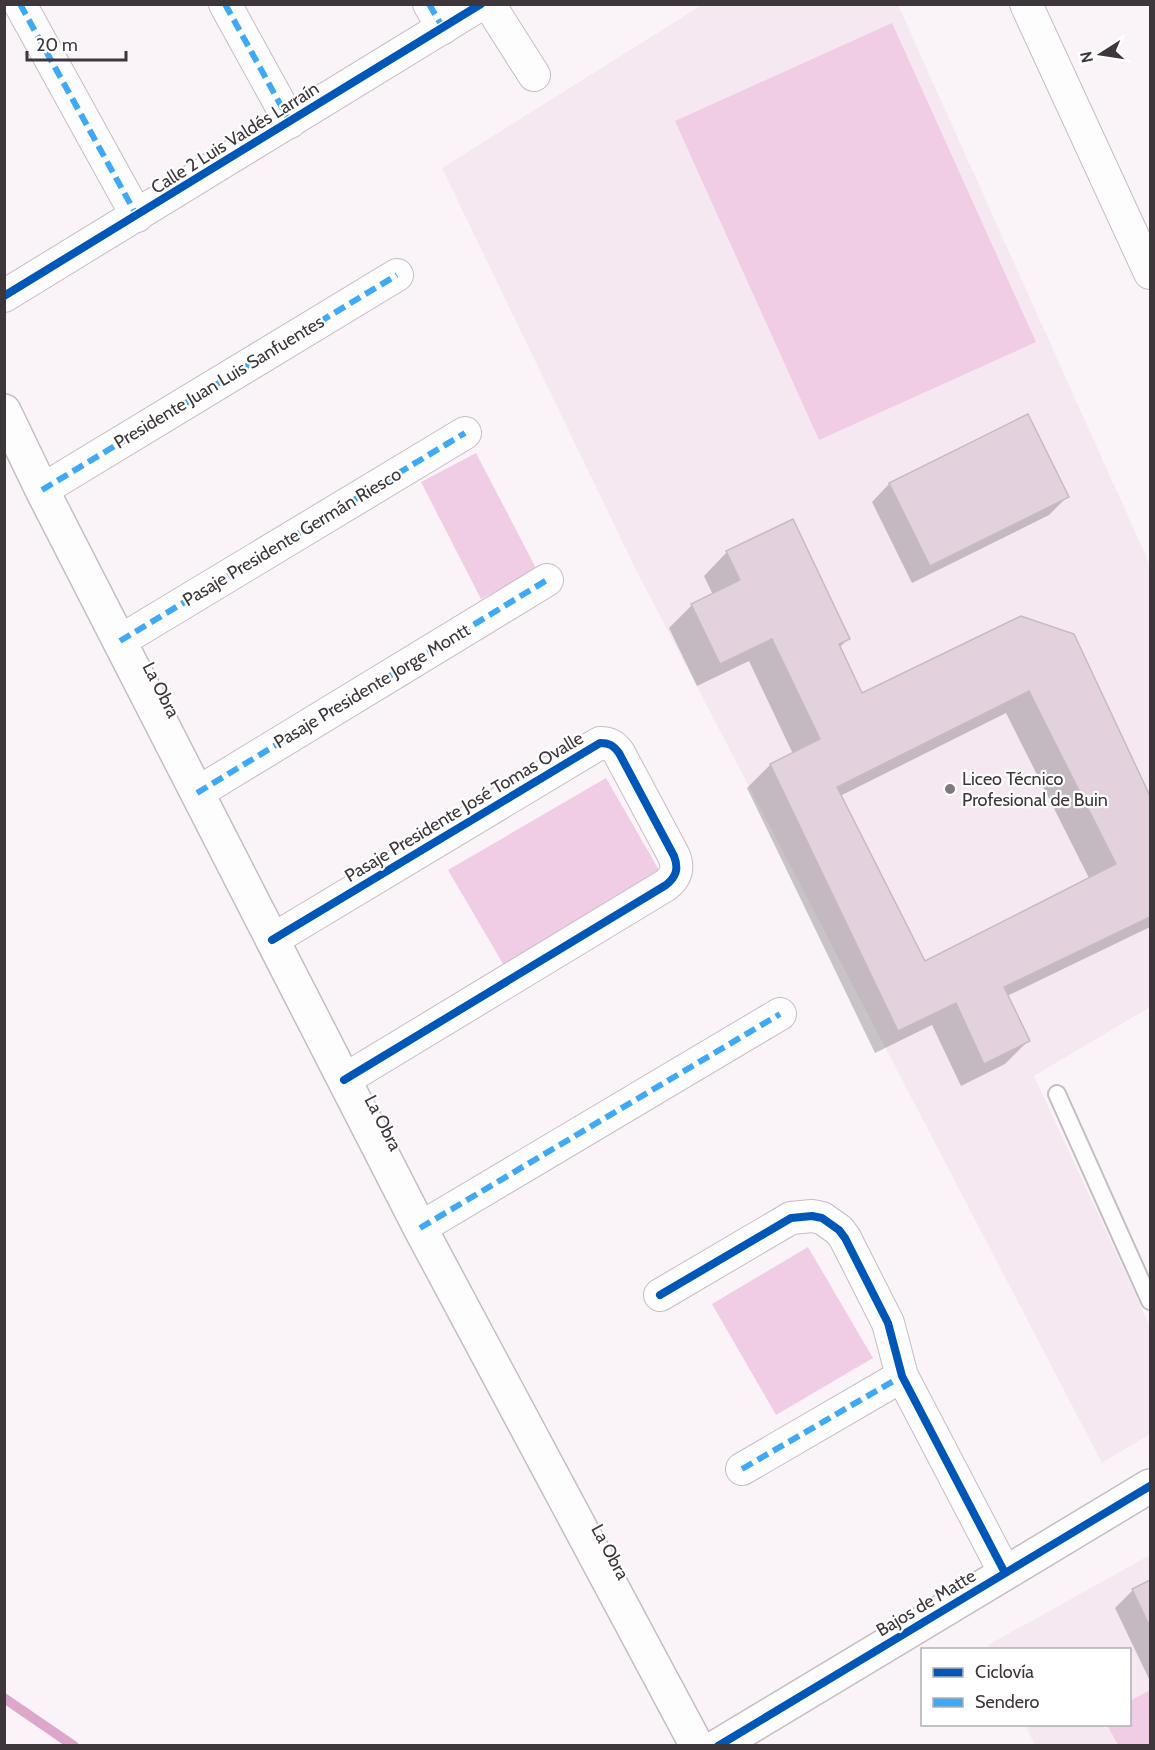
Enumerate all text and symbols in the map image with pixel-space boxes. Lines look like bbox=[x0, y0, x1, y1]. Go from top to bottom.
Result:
scale bar bbox=[27, 24, 126, 62]
north arrow bbox=[1071, 24, 1131, 84]
text: 20 m bbox=[36, 34, 78, 56]
text: N bbox=[1076, 50, 1097, 65]
street label: Calle 2 Luis Valdés Larraín bbox=[147, 77, 323, 199]
street label: Presidente Juan Luis Sanfuentes bbox=[110, 311, 328, 453]
street label: Pasaje Presidente Germán Riesco bbox=[179, 463, 405, 611]
street label: Pasaje Presidente Jorge Montt bbox=[270, 619, 474, 753]
street label: La Obra bbox=[138, 658, 185, 722]
street label: Pasaje Presidente José Tomas Ovalle bbox=[341, 727, 587, 887]
place label: Liceo Técnico Profesional de Buin bbox=[962, 768, 1108, 811]
marker: Liceo Técnico Profesional de Buin bbox=[943, 782, 957, 796]
street label: La Obra bbox=[360, 1091, 407, 1155]
street label: La Obra bbox=[586, 1520, 634, 1584]
street label: Bajos de Matte bbox=[872, 1565, 980, 1641]
legend bbox=[921, 1648, 1131, 1726]
text: Ciclovía bbox=[975, 1661, 1034, 1683]
text: Sendero bbox=[975, 1691, 1039, 1713]

